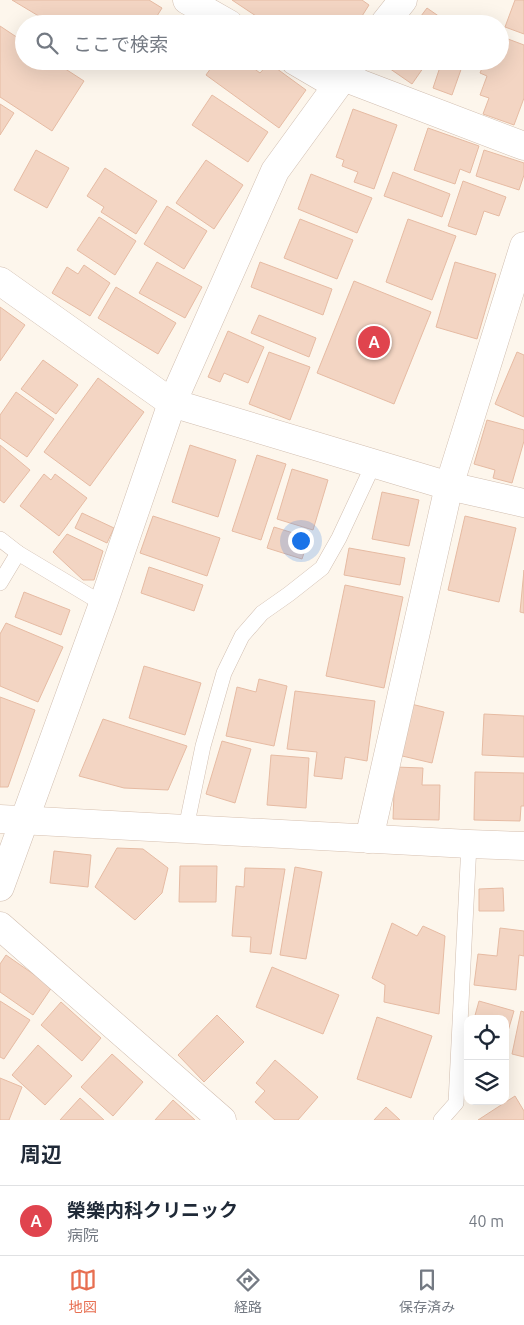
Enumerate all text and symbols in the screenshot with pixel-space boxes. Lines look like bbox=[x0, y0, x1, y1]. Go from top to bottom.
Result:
search box bbox=[15, 15, 509, 70]
icon: search bbox=[33, 29, 61, 57]
text: ここで検索 bbox=[73, 33, 168, 55]
pin: A bbox=[358, 323, 390, 361]
your location bbox=[288, 528, 314, 554]
map controls bbox=[464, 1015, 509, 1105]
button: locate bbox=[464, 1015, 509, 1060]
button: layers bbox=[464, 1060, 509, 1105]
text: 周辺 bbox=[20, 1142, 62, 1166]
text: 榮樂内科クリニック bbox=[67, 1199, 238, 1221]
text: A bbox=[30, 1212, 42, 1230]
text: 40 m bbox=[468, 1212, 504, 1230]
text: 病院 bbox=[67, 1226, 99, 1244]
tab: 地図 bbox=[69, 1266, 97, 1316]
tab: 経路 bbox=[234, 1266, 262, 1316]
tab: 保存済み bbox=[399, 1266, 455, 1316]

